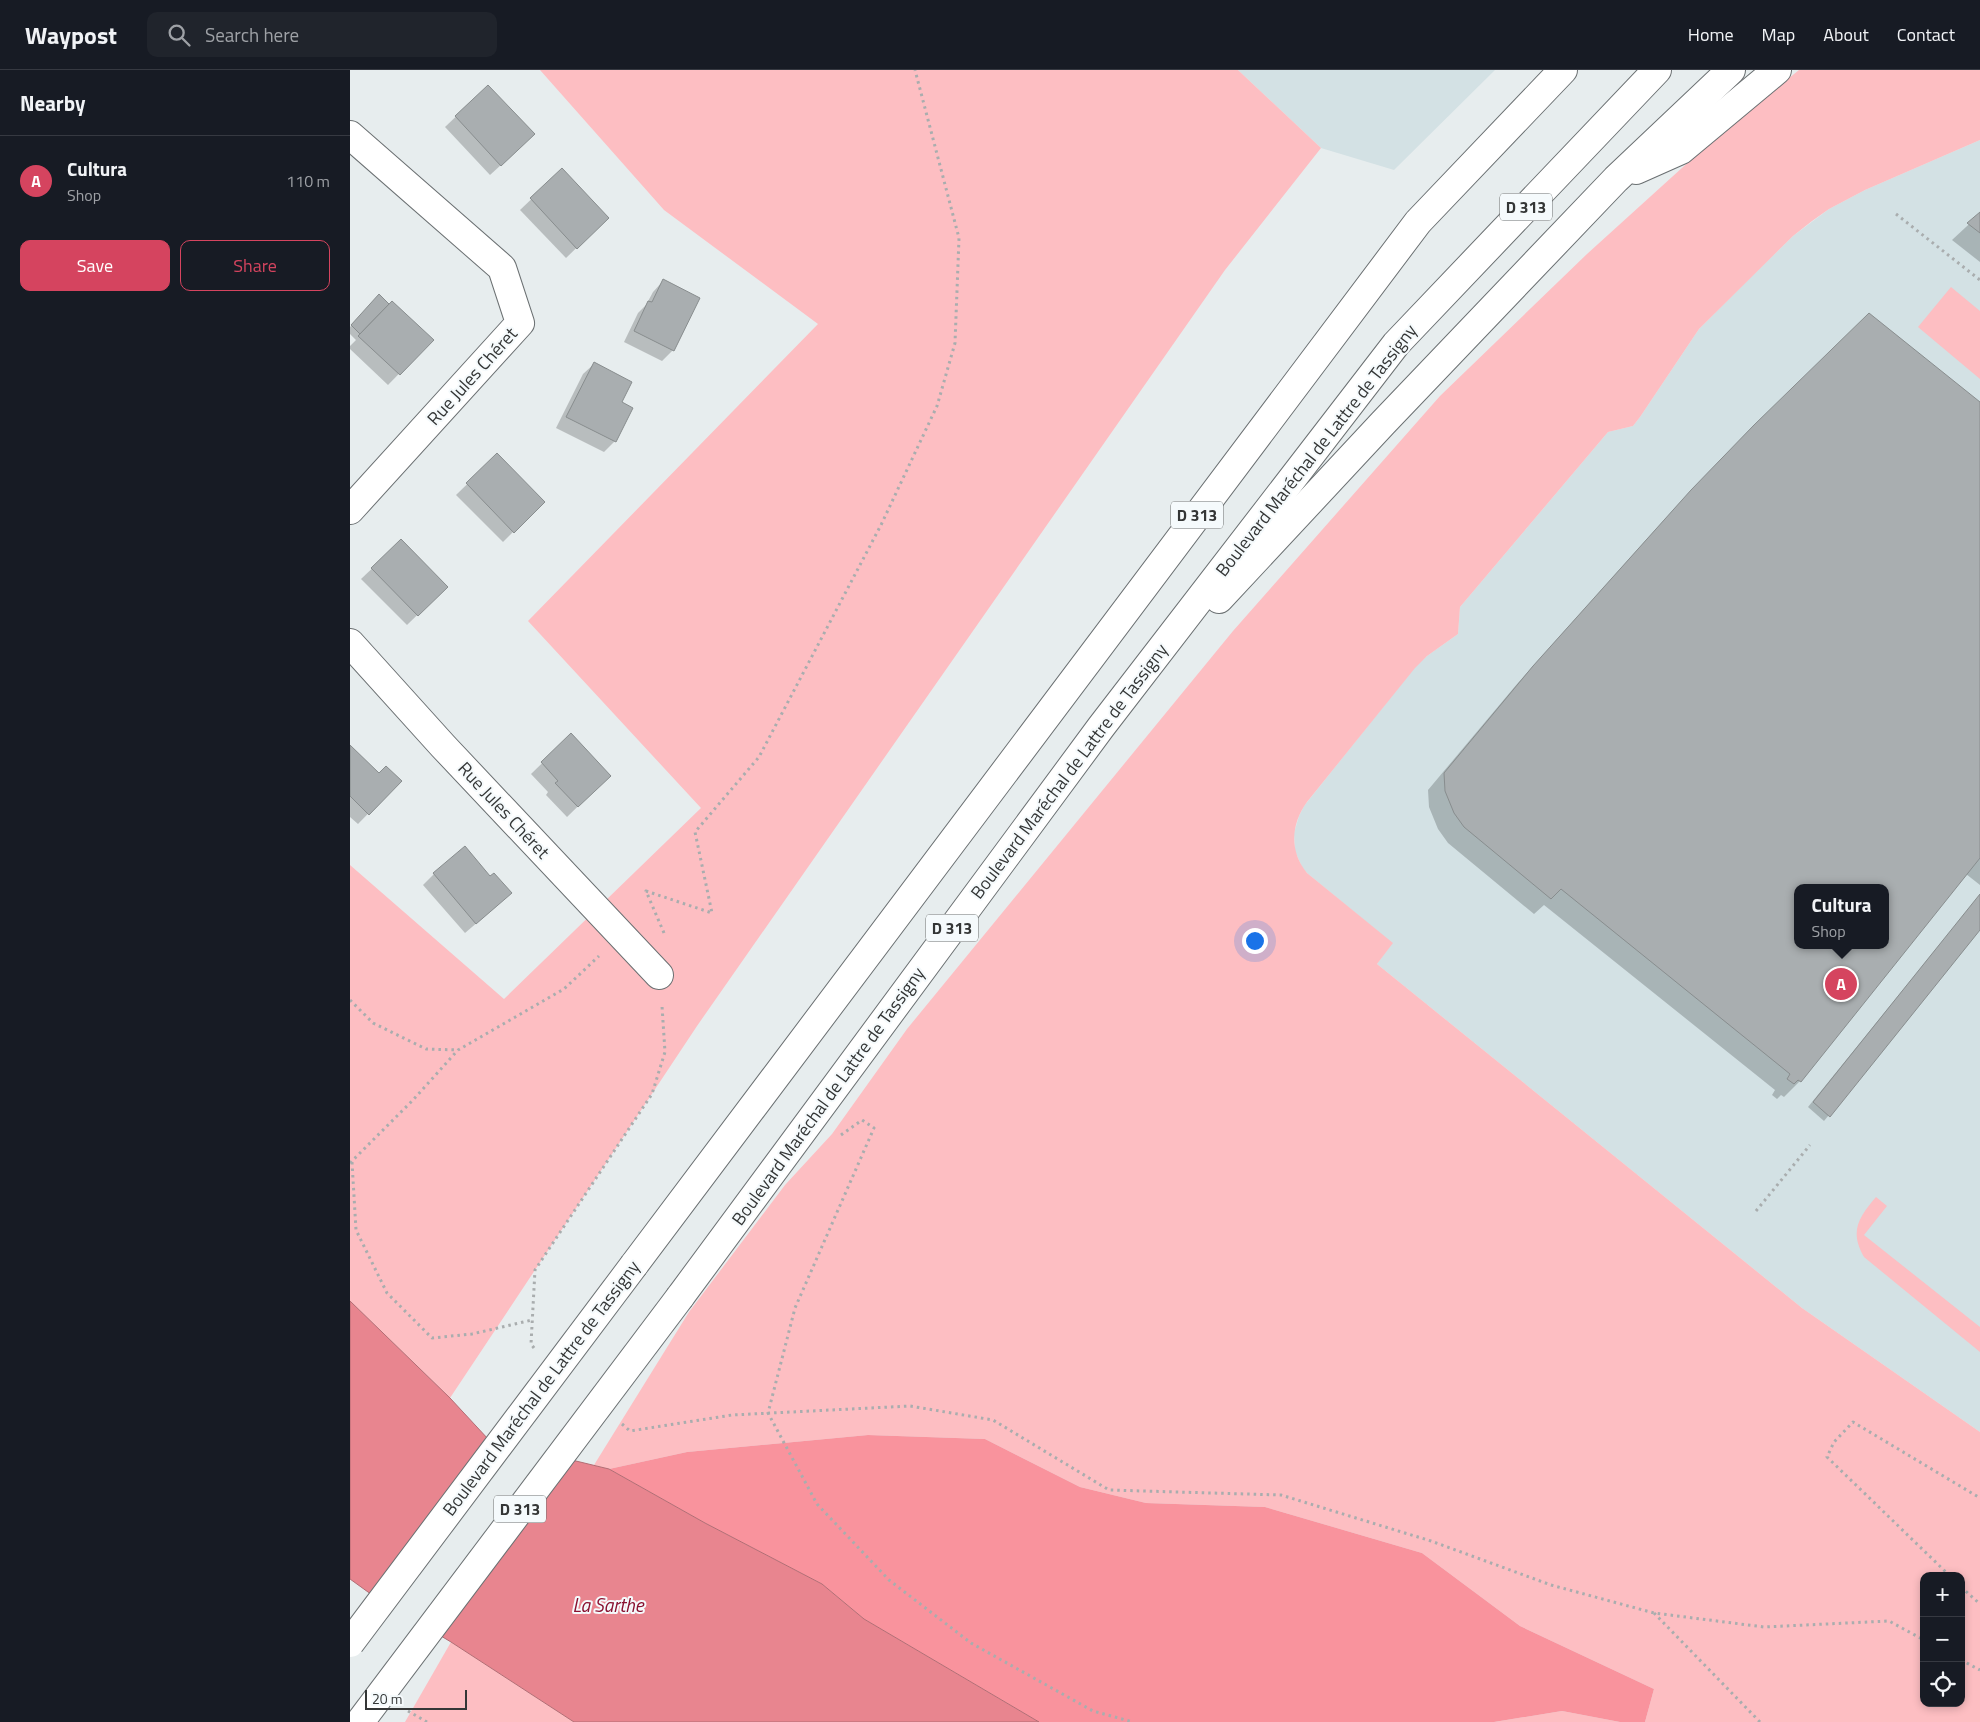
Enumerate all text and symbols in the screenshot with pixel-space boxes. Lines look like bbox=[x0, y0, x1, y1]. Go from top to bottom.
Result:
search box bbox=[147, 12, 497, 57]
text: Waypost bbox=[25, 17, 117, 53]
text: Search here bbox=[205, 20, 299, 49]
icon: search bbox=[165, 21, 193, 49]
text: Home bbox=[1688, 21, 1734, 48]
text: Map bbox=[1762, 21, 1795, 48]
text: About bbox=[1823, 21, 1869, 48]
text: Contact bbox=[1897, 21, 1955, 48]
text: Nearby bbox=[20, 87, 85, 119]
text: Cultura bbox=[67, 154, 127, 183]
text: A bbox=[31, 169, 41, 193]
text: 110 m bbox=[286, 169, 330, 193]
text: Shop bbox=[67, 183, 101, 207]
road number: D 313 bbox=[1500, 194, 1552, 220]
button: Save bbox=[20, 240, 170, 291]
button: Share bbox=[180, 240, 330, 291]
street label: Boulevard Maréchal de Lattre de Tassigny bbox=[1209, 318, 1423, 582]
street label: Rue Jules Chéret bbox=[421, 320, 524, 431]
road number: D 313 bbox=[1171, 502, 1223, 528]
street label: Boulevard Maréchal de Lattre de Tassigny bbox=[964, 637, 1174, 904]
street label: Rue Jules Chéret bbox=[452, 755, 557, 865]
popup bbox=[1794, 884, 1889, 949]
text: Cultura bbox=[1811, 890, 1872, 919]
road number: D 313 bbox=[926, 914, 978, 941]
text: Shop bbox=[1811, 919, 1846, 943]
your location bbox=[1242, 928, 1268, 954]
street label: Boulevard Maréchal de Lattre de Tassigny bbox=[725, 961, 931, 1231]
pin: A bbox=[1825, 965, 1857, 1003]
street label: Boulevard Maréchal de Lattre de Tassigny bbox=[436, 1254, 646, 1521]
road number: D 313 bbox=[494, 1496, 546, 1522]
map controls bbox=[1920, 1572, 1965, 1707]
button: + bbox=[1920, 1572, 1965, 1617]
water label: La Sarthe bbox=[572, 1590, 645, 1619]
button: − bbox=[1920, 1617, 1965, 1662]
button: locate bbox=[1920, 1662, 1965, 1707]
scale bar bbox=[365, 1687, 468, 1710]
text: 20 m bbox=[372, 1688, 402, 1709]

